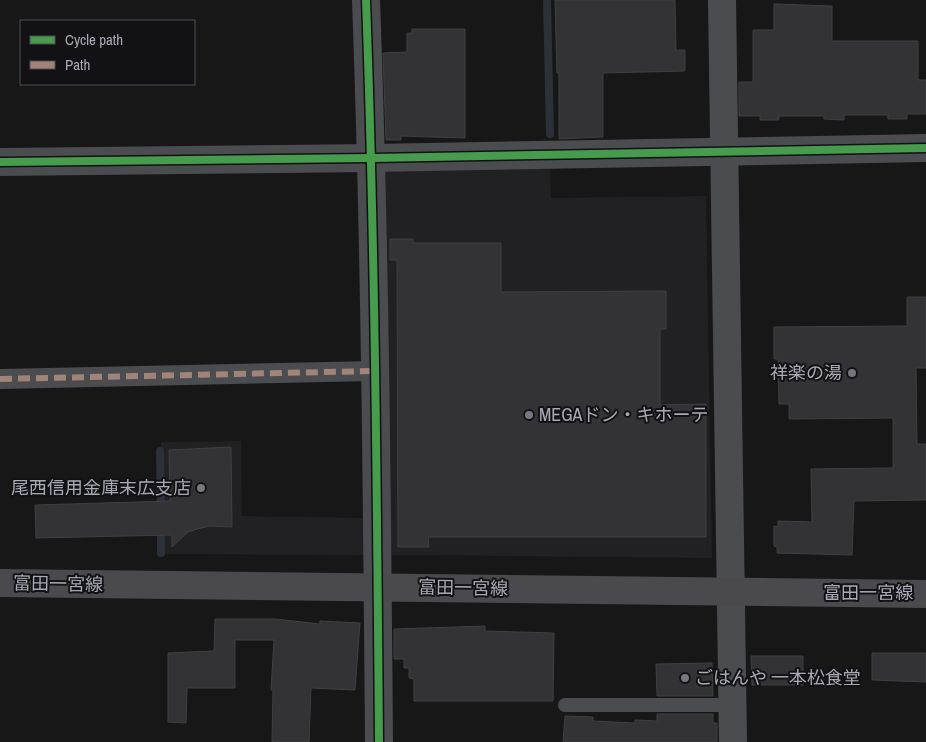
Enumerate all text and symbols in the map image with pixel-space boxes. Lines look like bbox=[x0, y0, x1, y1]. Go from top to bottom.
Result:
legend bbox=[20, 20, 195, 85]
text: Cycle path bbox=[65, 29, 123, 50]
text: Path bbox=[65, 54, 90, 75]
place label: 祥楽の湯 bbox=[770, 360, 842, 385]
marker: 祥楽の湯 bbox=[846, 367, 858, 379]
place label: MEGAドン・キホーテ bbox=[539, 402, 708, 427]
marker: MEGAドン・キホーテ bbox=[523, 409, 535, 421]
place label: 尾西信用金庫末広支店 bbox=[11, 475, 191, 500]
marker: 尾西信用金庫末広支店 bbox=[195, 482, 207, 494]
street label: 富田一宮線 bbox=[13, 570, 103, 597]
street label: 富田一宮線 bbox=[418, 574, 508, 601]
street label: 富田一宮線 bbox=[823, 580, 913, 605]
place label: ごはんや 一本松食堂 bbox=[695, 665, 861, 690]
marker: ごはんや 一本松食堂 bbox=[679, 672, 691, 684]

